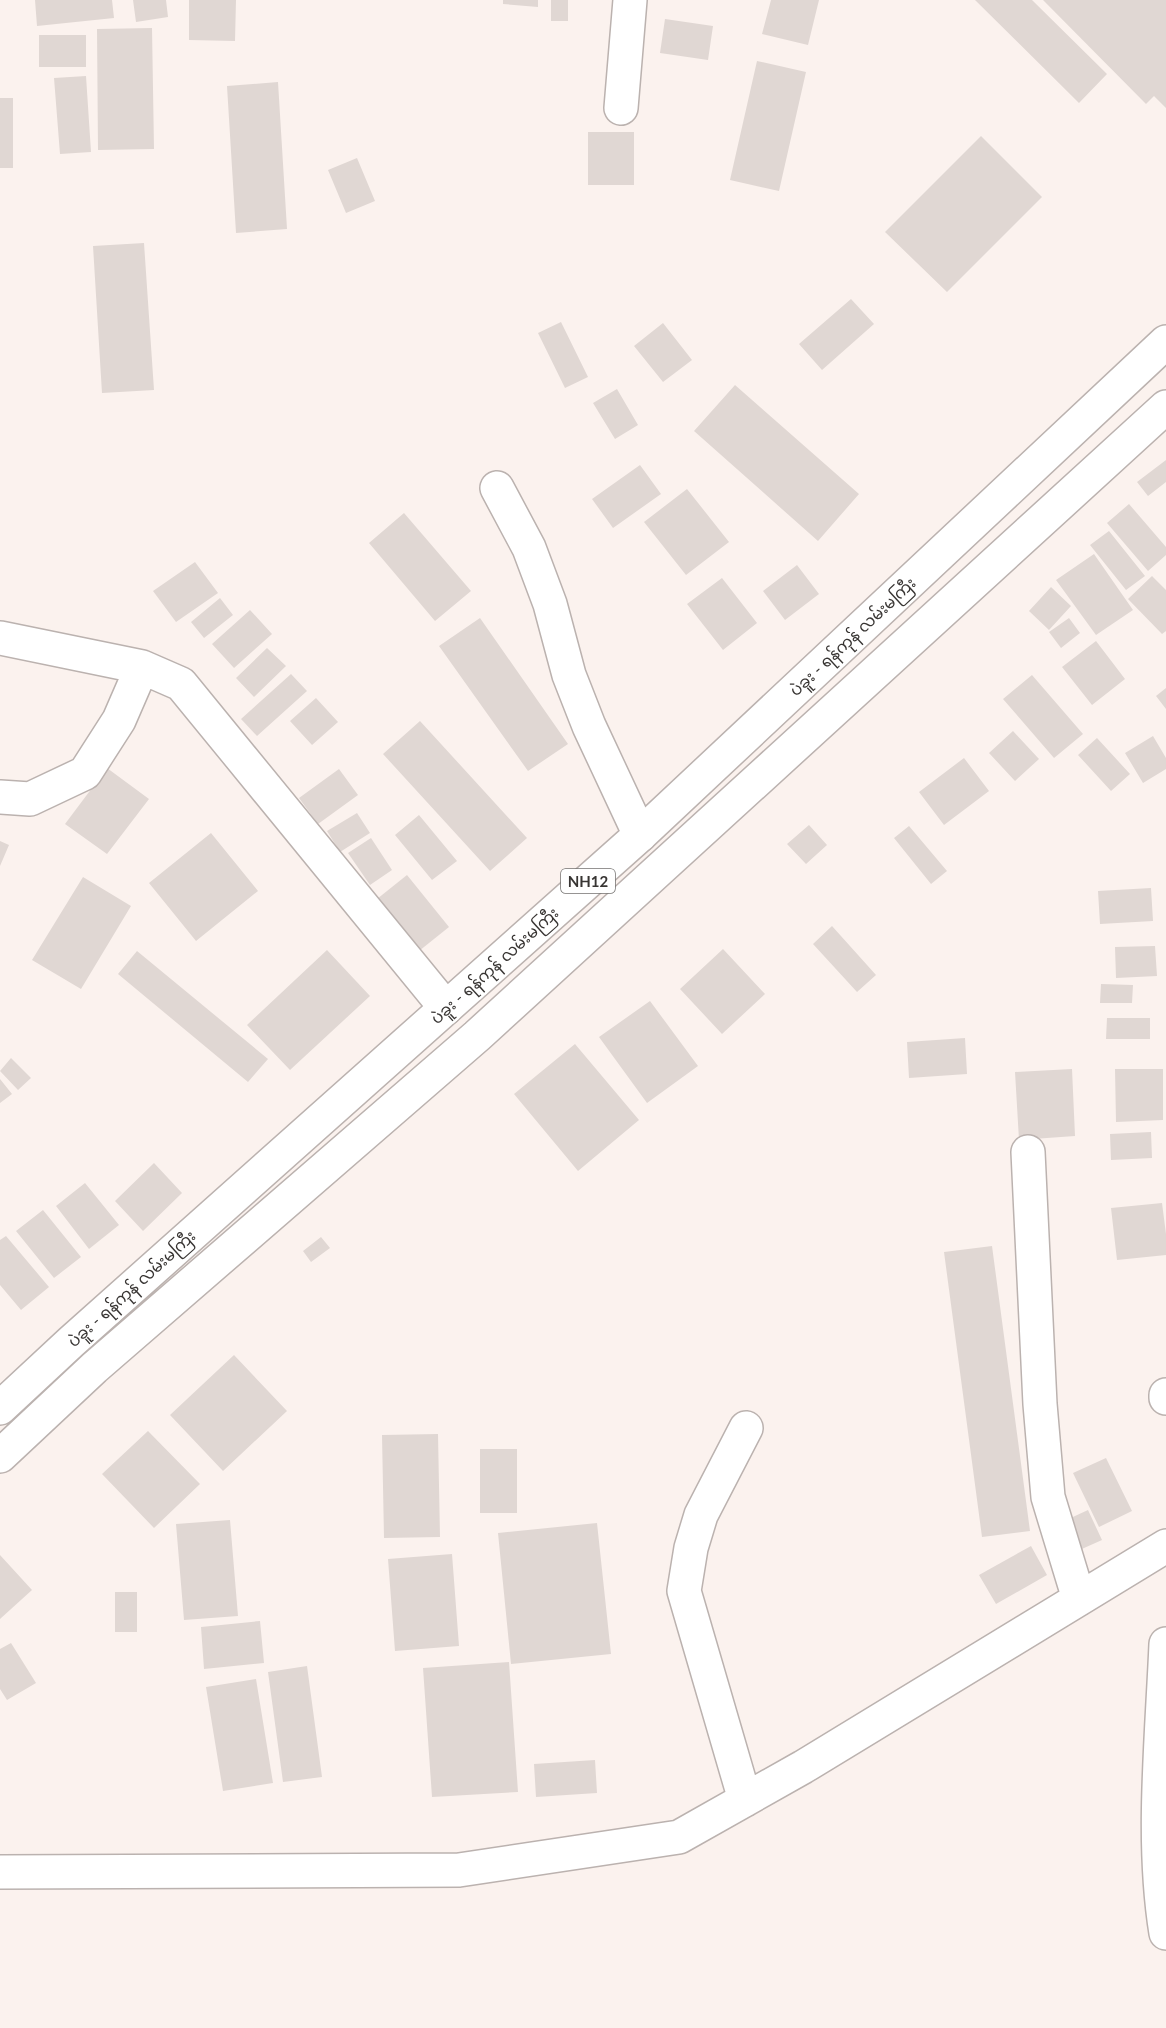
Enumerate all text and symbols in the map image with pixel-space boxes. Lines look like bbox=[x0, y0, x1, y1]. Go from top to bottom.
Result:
street label: ပဲခူး - ရန်ကုန် လမ်းမကြီး bbox=[784, 572, 923, 704]
road number: NH12 bbox=[561, 869, 615, 893]
street label: ပဲခူး - ရန်ကုန် လမ်းမကြီး bbox=[426, 902, 566, 1032]
street label: ပဲခူး - ရန်ကုန် လမ်းမကြီး bbox=[63, 1225, 203, 1355]

